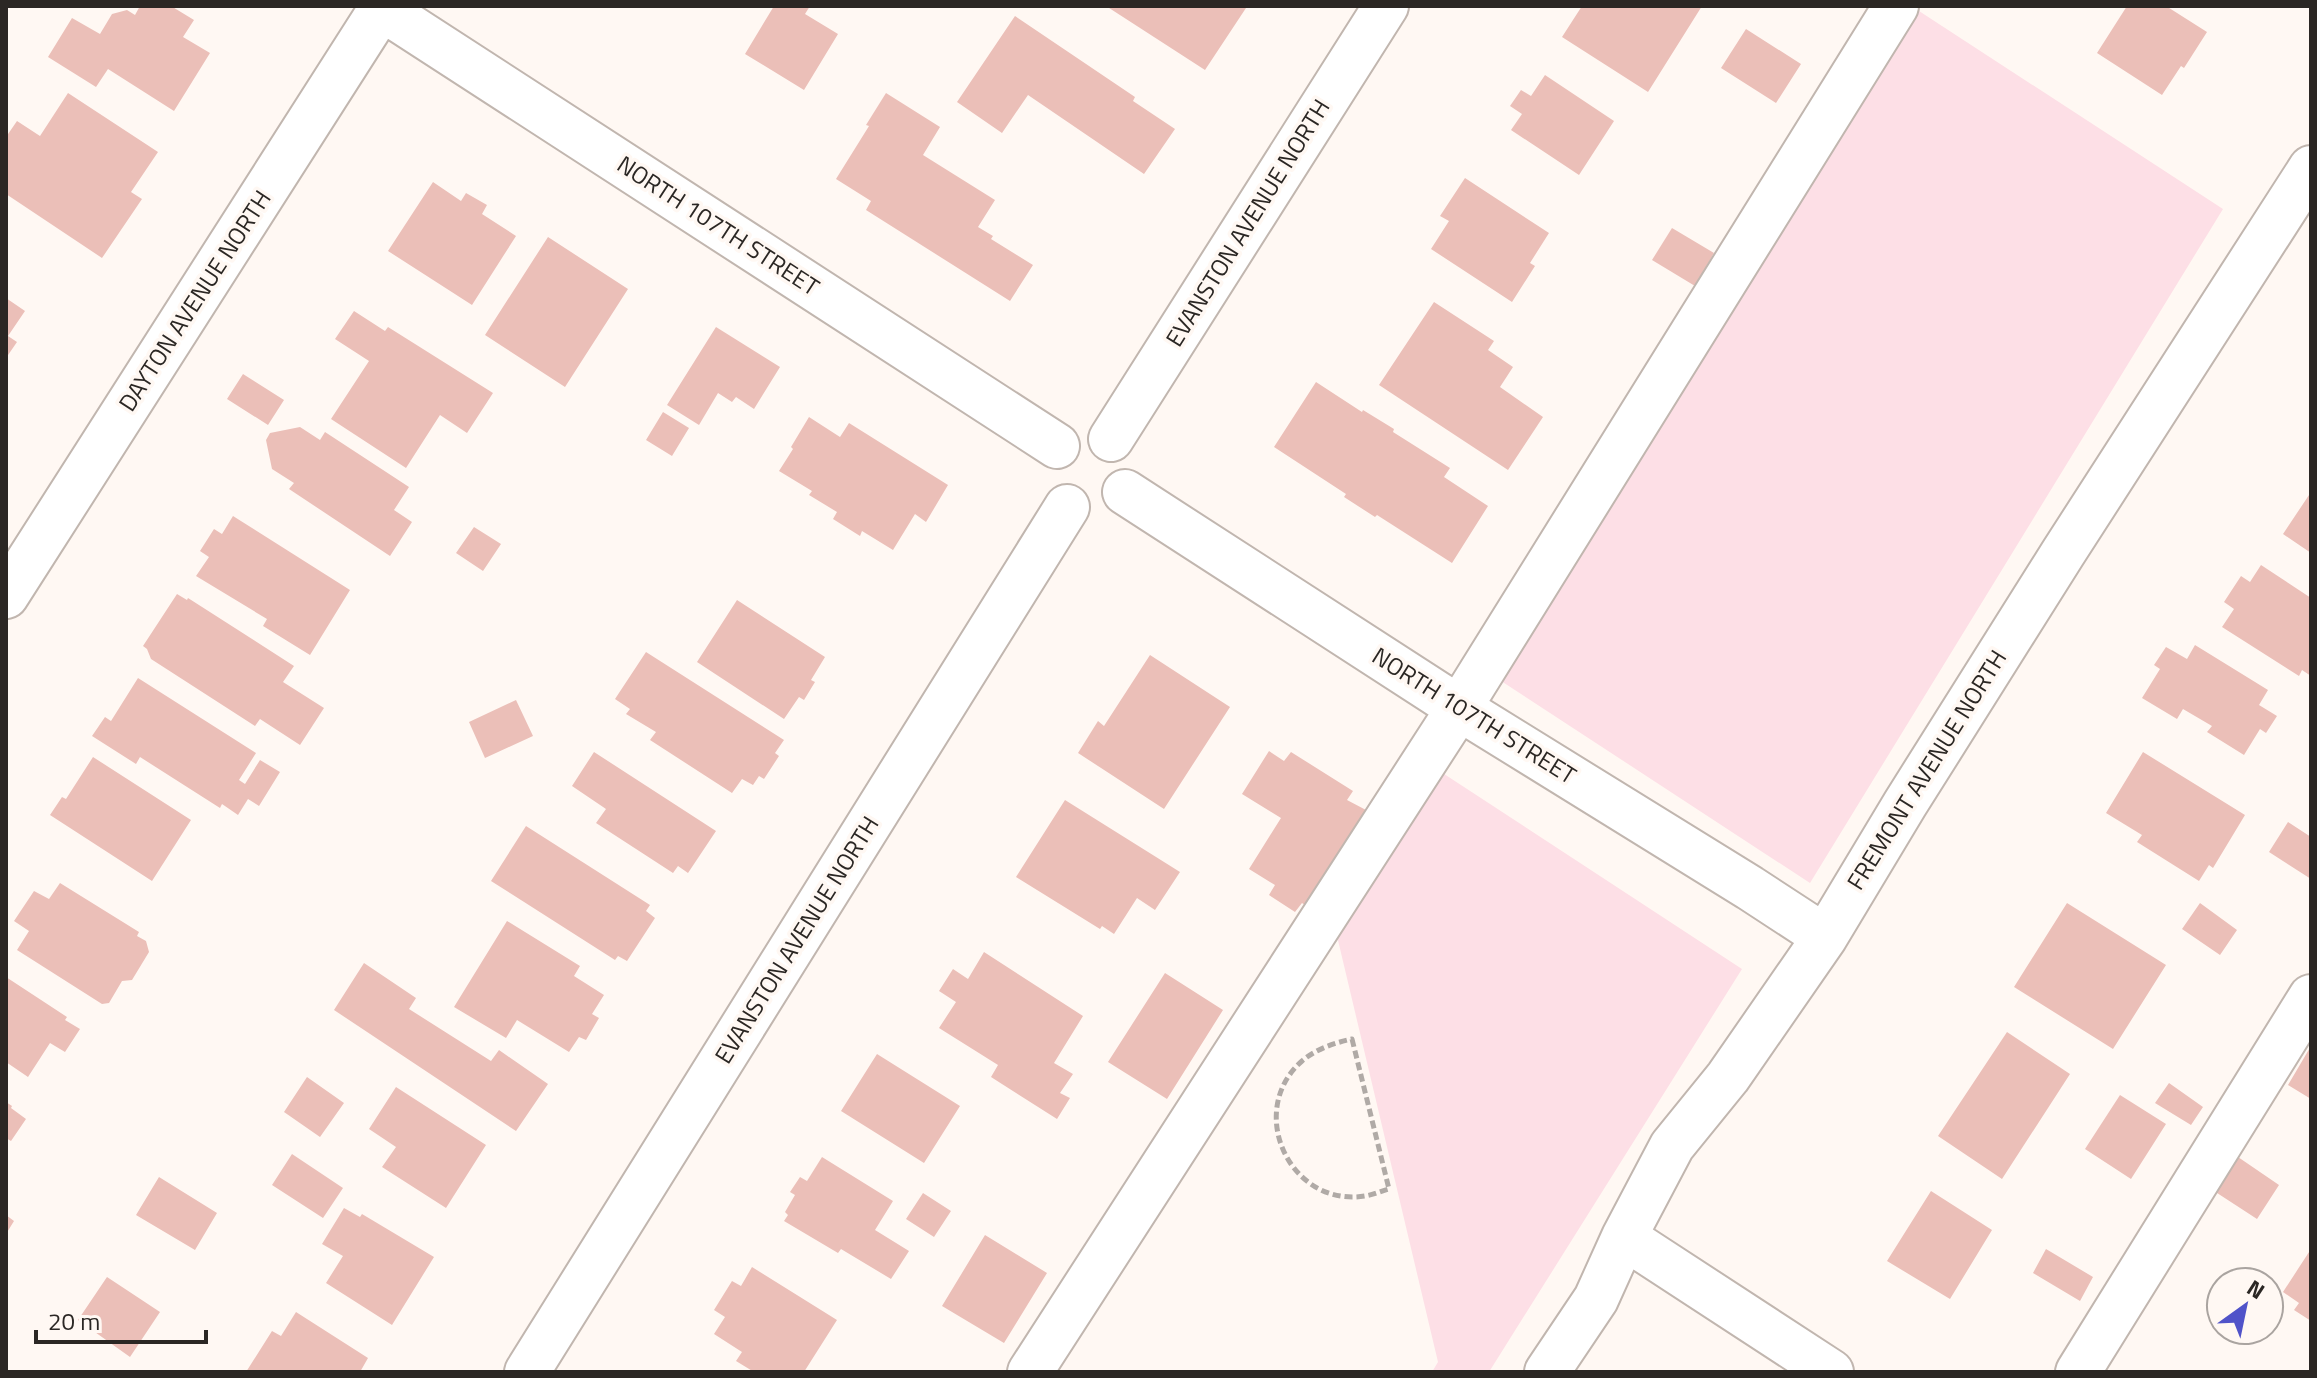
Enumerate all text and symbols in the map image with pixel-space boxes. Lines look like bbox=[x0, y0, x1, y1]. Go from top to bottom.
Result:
street label: EVANSTON AVENUE NORTH bbox=[1156, 92, 1338, 353]
street label: NORTH 107TH STREET bbox=[610, 146, 827, 304]
street label: DAYTON AVENUE NORTH bbox=[109, 183, 279, 418]
street label: NORTH 107TH STREET bbox=[1365, 638, 1584, 793]
street label: FREMONT AVENUE NORTH bbox=[1837, 642, 2015, 897]
street label: EVANSTON AVENUE NORTH bbox=[705, 809, 887, 1070]
north arrow bbox=[2205, 1266, 2285, 1346]
text: N bbox=[2240, 1271, 2272, 1308]
scale bar bbox=[36, 1294, 206, 1344]
text: 20 m bbox=[48, 1303, 100, 1339]

